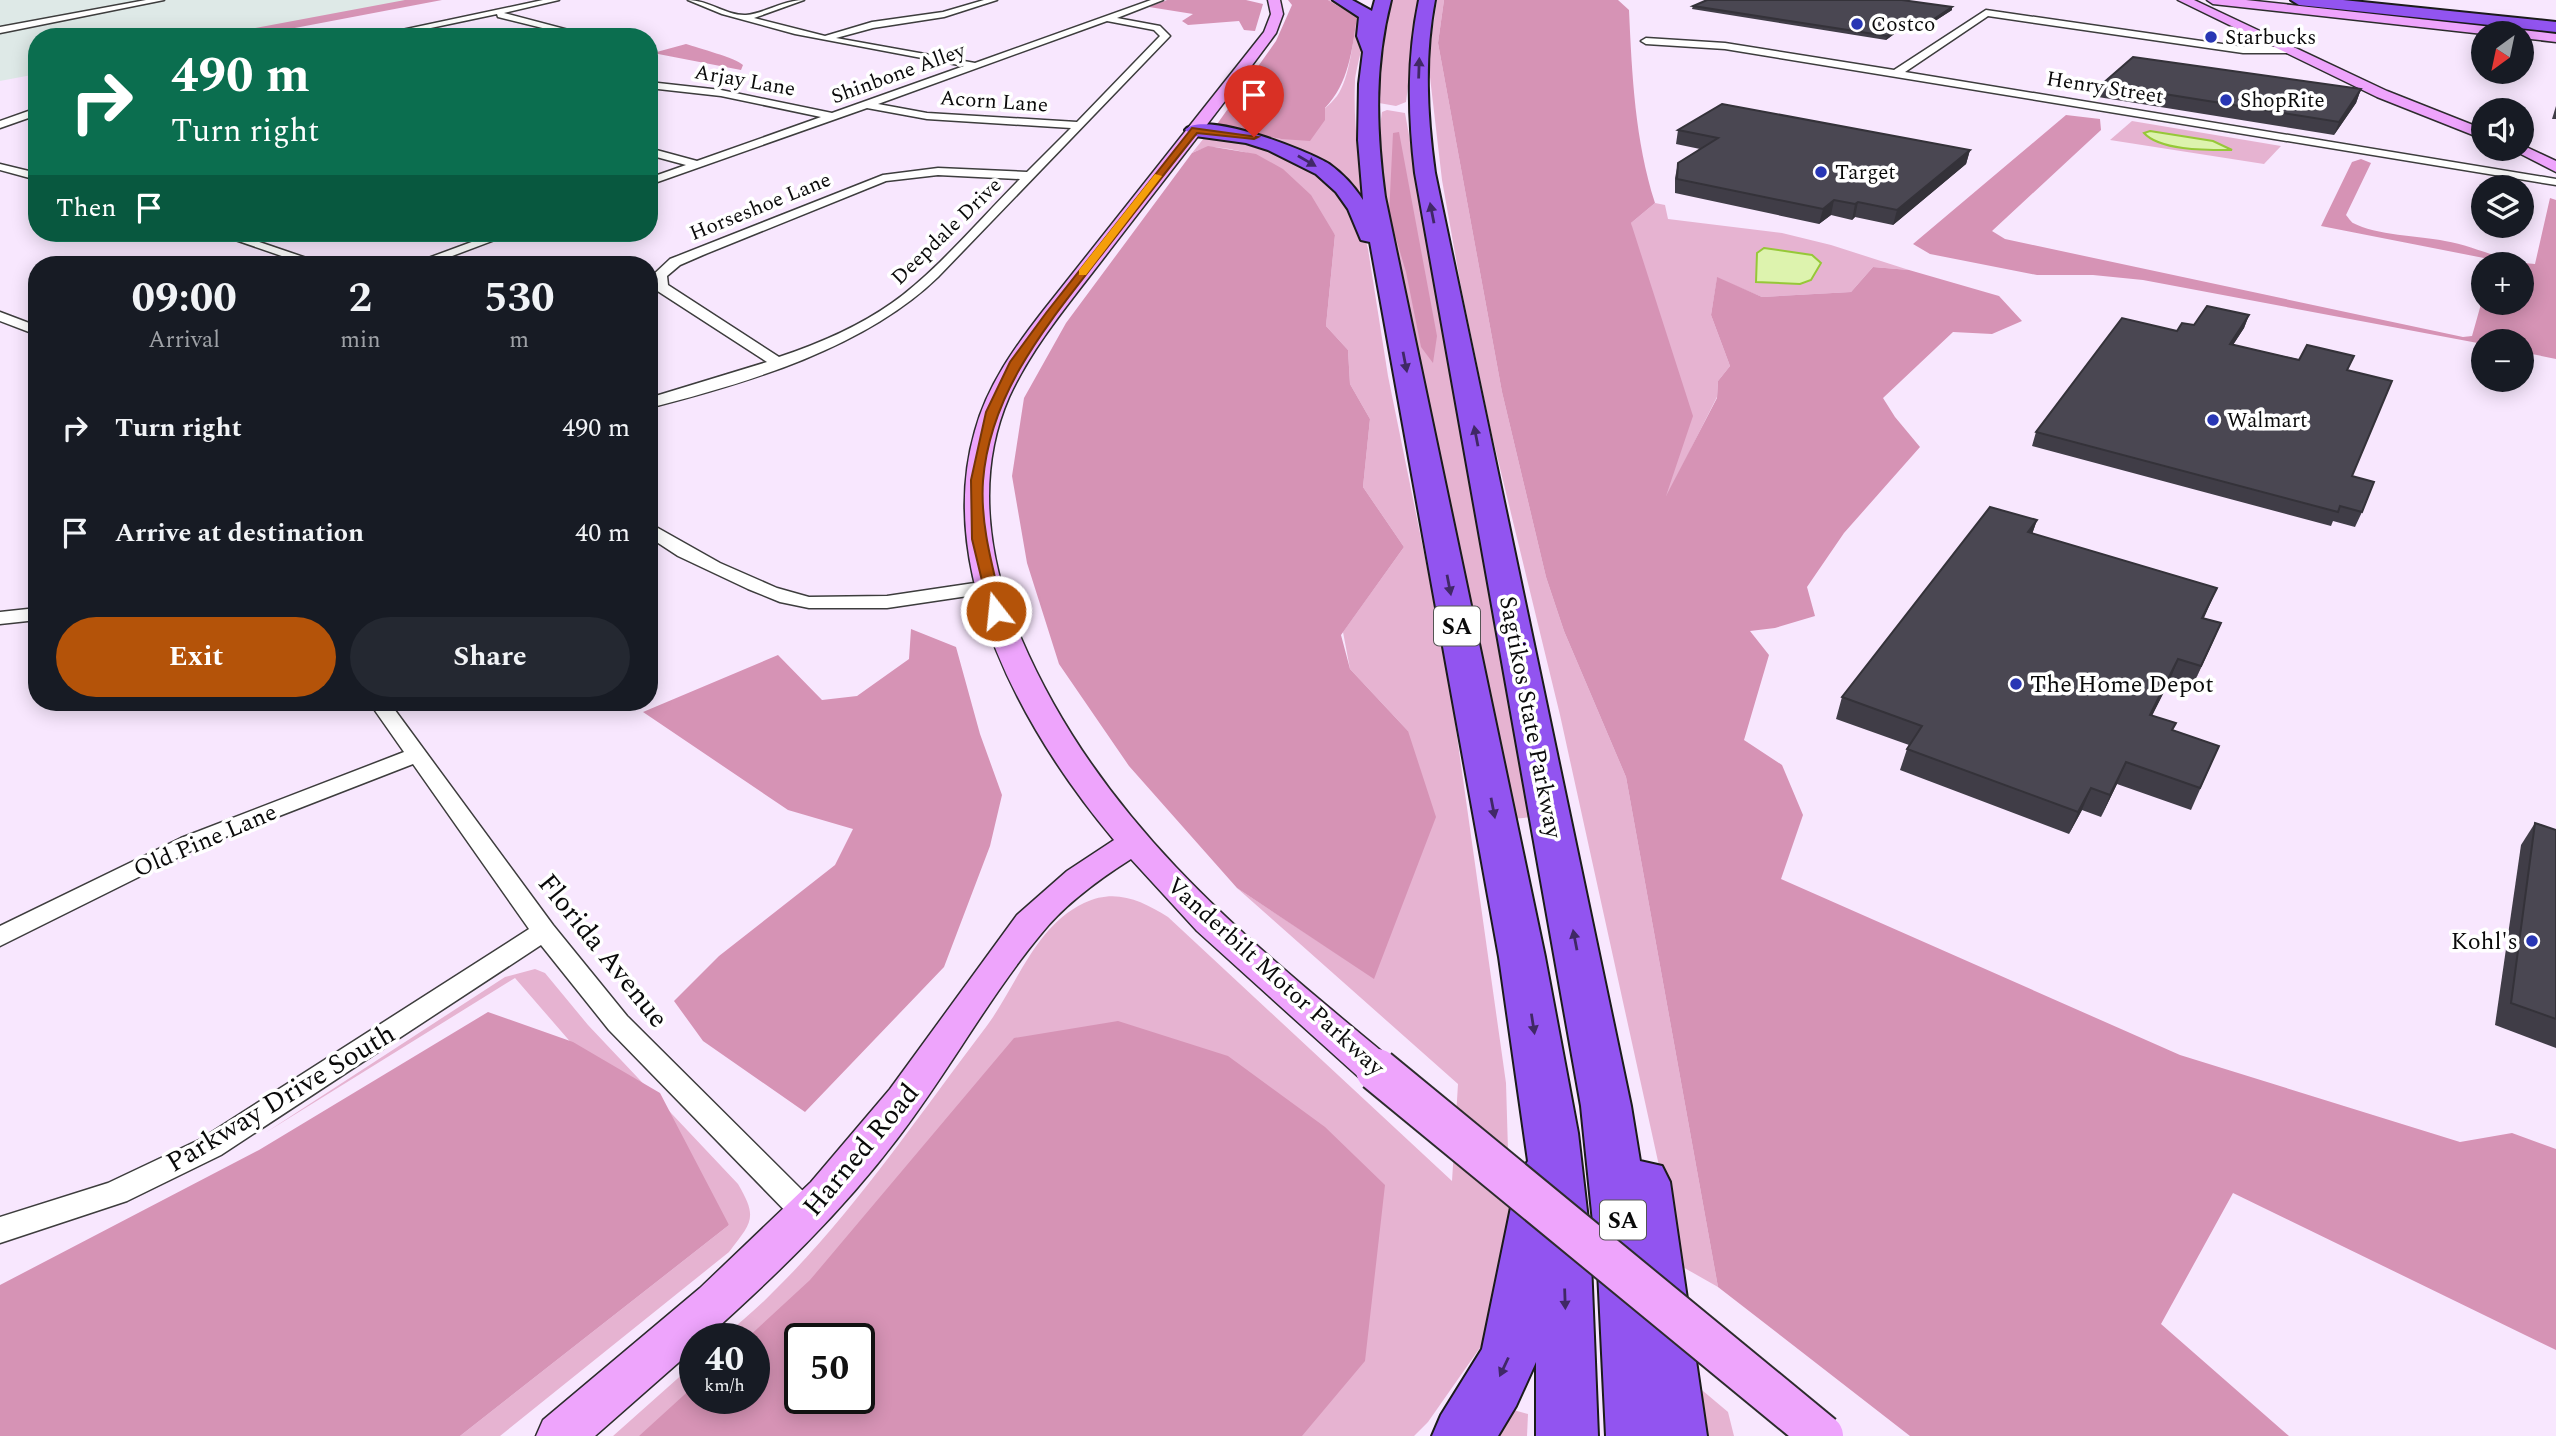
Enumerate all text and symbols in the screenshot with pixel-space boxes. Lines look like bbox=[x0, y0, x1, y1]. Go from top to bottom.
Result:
place label: Costco bbox=[1871, 9, 1935, 41]
marker: Costco bbox=[1849, 16, 1865, 32]
north arrow bbox=[2471, 21, 2534, 84]
map controls bbox=[2471, 21, 2534, 392]
place label: Starbucks bbox=[2225, 22, 2316, 54]
marker: Starbucks bbox=[2203, 29, 2219, 45]
street label: Shinbone Alley bbox=[827, 35, 971, 113]
text: 490 m bbox=[171, 39, 310, 114]
icon: right bbox=[56, 56, 147, 147]
street label: Arjay Lane bbox=[692, 56, 798, 106]
one-way arrow bbox=[1413, 57, 1424, 79]
street label: Henry Street bbox=[2044, 63, 2166, 113]
pin bbox=[1224, 65, 1284, 137]
icon: arrive bbox=[1235, 76, 1273, 114]
street label: Acorn Lane bbox=[939, 82, 1049, 122]
place label: ShopRite bbox=[2240, 85, 2325, 117]
marker: ShopRite bbox=[2218, 92, 2234, 108]
button: sound bbox=[2471, 98, 2534, 161]
text: Turn right bbox=[171, 107, 319, 156]
one-way arrow bbox=[1298, 154, 1317, 167]
place label: Target bbox=[1835, 157, 1896, 189]
street label: Horseshoe Lane bbox=[685, 164, 836, 250]
marker: Target bbox=[1813, 164, 1829, 180]
street label: Deepdale Drive bbox=[884, 170, 1009, 293]
button: layers bbox=[2471, 175, 2534, 238]
text: Then bbox=[56, 188, 116, 228]
icon: arrive bbox=[130, 189, 168, 227]
one-way arrow bbox=[1427, 202, 1438, 224]
button: + bbox=[2471, 252, 2534, 315]
text: 09:00 bbox=[131, 267, 237, 330]
text: 2 bbox=[349, 267, 372, 330]
text: 530 bbox=[484, 267, 555, 330]
text: Arrival bbox=[148, 323, 220, 358]
text: min bbox=[340, 323, 381, 358]
text: m bbox=[509, 323, 529, 358]
button: − bbox=[2471, 329, 2534, 392]
one-way arrow bbox=[1400, 351, 1411, 373]
place label: Walmart bbox=[2227, 405, 2308, 437]
text: Turn right bbox=[115, 408, 242, 448]
text: 490 m bbox=[562, 408, 630, 448]
icon: right bbox=[56, 409, 94, 447]
marker: Walmart bbox=[2205, 412, 2221, 428]
one-way arrow bbox=[1470, 425, 1481, 447]
text: Arrive at destination bbox=[115, 513, 364, 553]
text: 40 m bbox=[575, 513, 630, 553]
icon: arrive bbox=[56, 514, 94, 552]
position arrow bbox=[959, 574, 1033, 648]
one-way arrow bbox=[1444, 574, 1455, 596]
street label: Sagtikos State Parkway bbox=[1489, 593, 1571, 843]
road number: SA bbox=[1434, 606, 1480, 646]
button: Exit bbox=[56, 617, 336, 697]
button: Share bbox=[350, 617, 630, 697]
place label: The Home Depot bbox=[2030, 667, 2214, 703]
marker: The Home Depot bbox=[2008, 676, 2024, 692]
street label: Old Pine Lane bbox=[128, 795, 283, 887]
one-way arrow bbox=[1488, 797, 1499, 819]
street label: Florida Avenue bbox=[527, 864, 679, 1038]
street label: Vanderbilt Motor Parkway bbox=[1158, 869, 1394, 1086]
place label: Kohl's bbox=[2451, 924, 2518, 960]
one-way arrow bbox=[1569, 929, 1580, 951]
marker: Kohl's bbox=[2524, 933, 2540, 949]
street label: Parkway Drive South bbox=[158, 1013, 404, 1184]
one-way arrow bbox=[1528, 1013, 1539, 1035]
street label: Harned Road bbox=[792, 1074, 930, 1226]
road number: SA bbox=[1600, 1200, 1646, 1240]
one-way arrow bbox=[1559, 1288, 1570, 1310]
speed limit sign: 50 bbox=[784, 1323, 875, 1414]
text: 40 bbox=[705, 1333, 744, 1386]
one-way arrow bbox=[1498, 1357, 1510, 1377]
text: km/h bbox=[704, 1372, 745, 1399]

